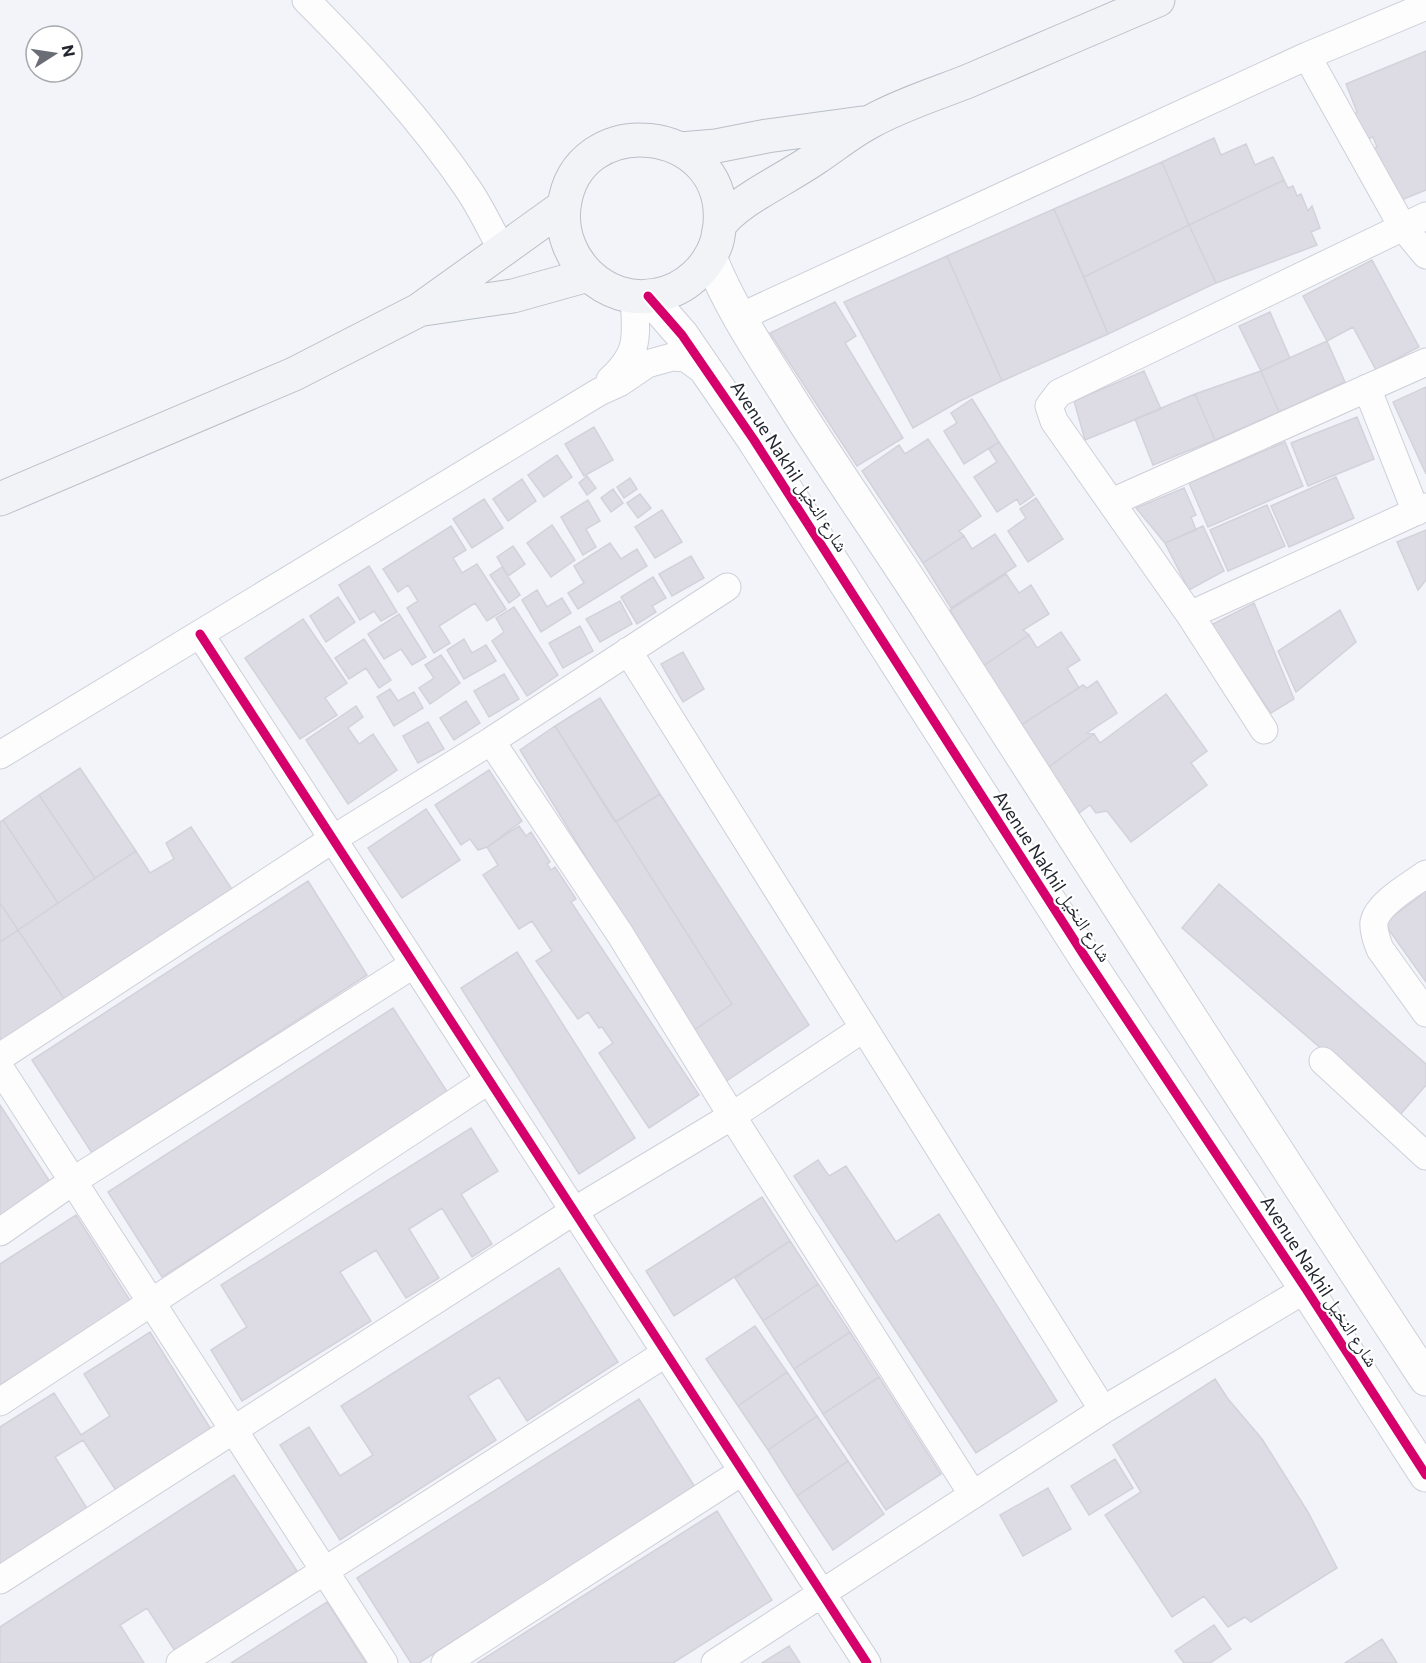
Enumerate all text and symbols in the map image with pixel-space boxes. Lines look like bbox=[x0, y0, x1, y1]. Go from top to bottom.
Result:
north arrow bbox=[24, 24, 84, 84]
text: N bbox=[59, 43, 80, 59]
street label: Avenue Nakhil شارع النخيل bbox=[726, 376, 853, 556]
street label: Avenue Nakhil شارع النخيل bbox=[989, 786, 1116, 966]
street label: Avenue Nakhil شارع النخيل bbox=[1256, 1191, 1383, 1371]

